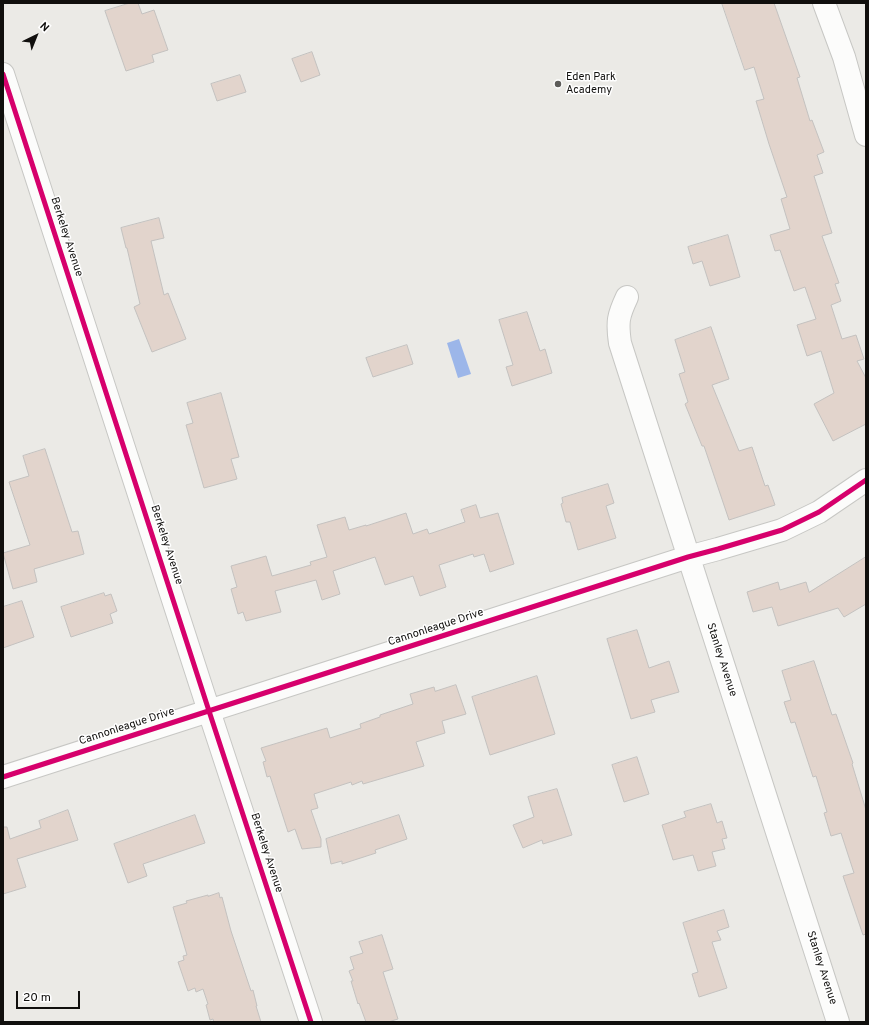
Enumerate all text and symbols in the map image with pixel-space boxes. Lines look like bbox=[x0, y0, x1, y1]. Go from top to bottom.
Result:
north arrow bbox=[16, 16, 56, 56]
text: N bbox=[37, 19, 52, 35]
place label: Eden Park Academy bbox=[566, 71, 616, 97]
marker: Eden Park Academy bbox=[553, 79, 563, 89]
street label: Berkeley Avenue bbox=[47, 196, 85, 278]
street label: Berkeley Avenue bbox=[147, 504, 185, 586]
street label: Cannonleague Drive bbox=[387, 606, 485, 650]
street label: Stanley Avenue bbox=[703, 622, 739, 698]
street label: Cannonleague Drive bbox=[78, 705, 176, 749]
street label: Berkeley Avenue bbox=[247, 812, 285, 894]
street label: Stanley Avenue bbox=[803, 930, 839, 1006]
scale bar bbox=[18, 983, 82, 1009]
text: 20 m bbox=[23, 990, 51, 1006]

